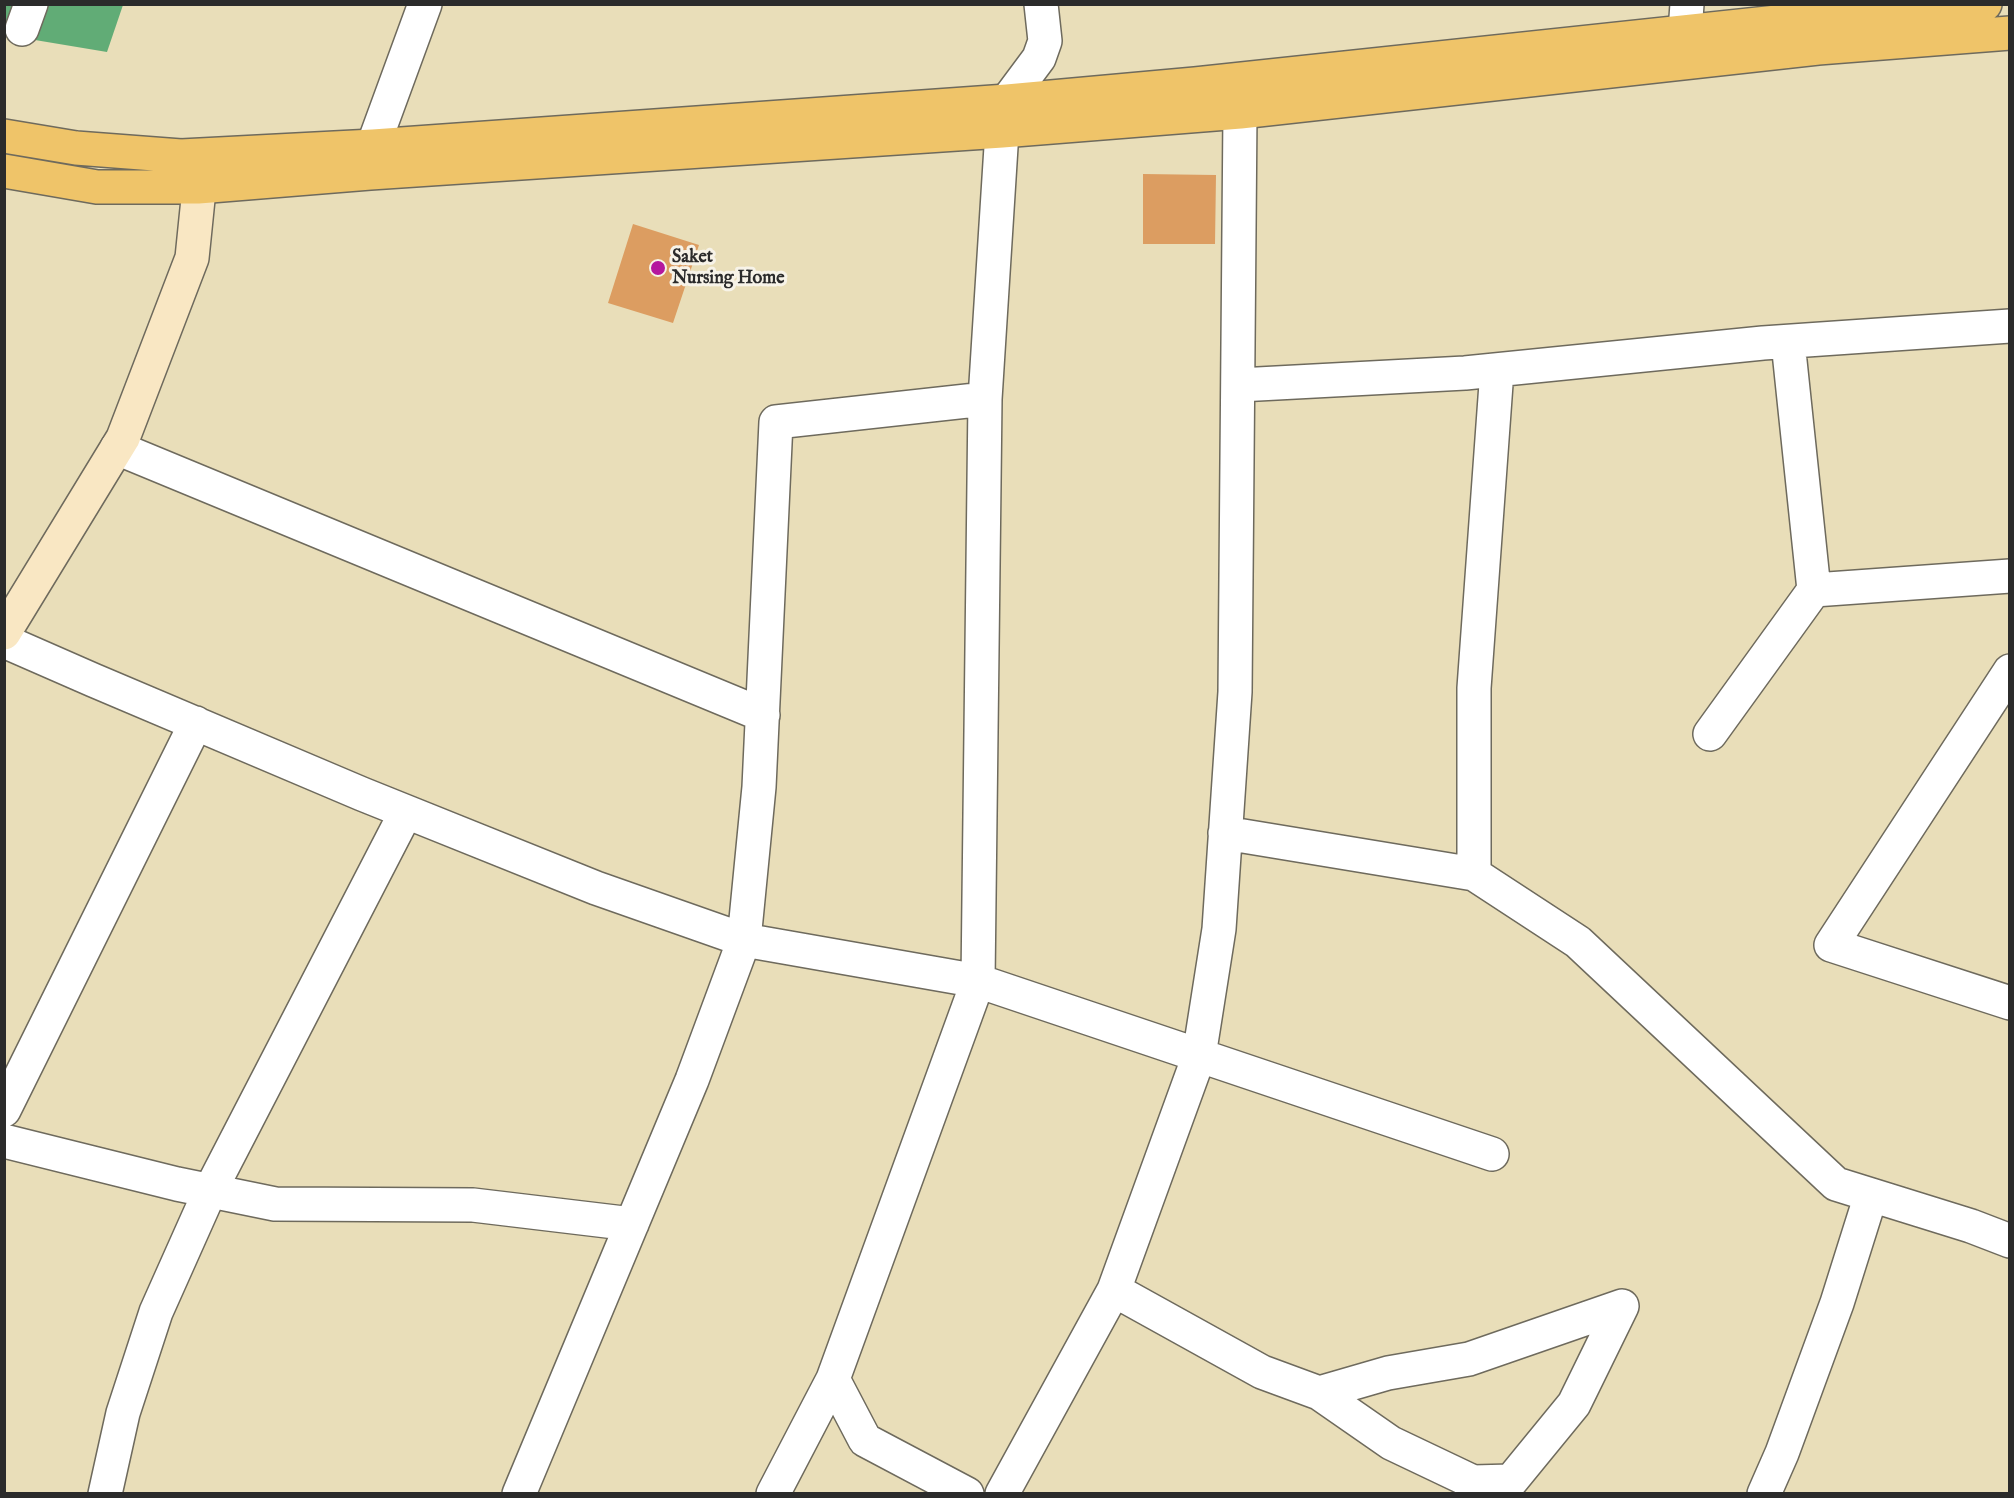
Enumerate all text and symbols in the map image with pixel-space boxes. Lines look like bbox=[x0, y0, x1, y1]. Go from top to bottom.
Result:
place label: Saket Nursing Home bbox=[672, 247, 784, 290]
marker: Saket Nursing Home bbox=[649, 259, 667, 277]

